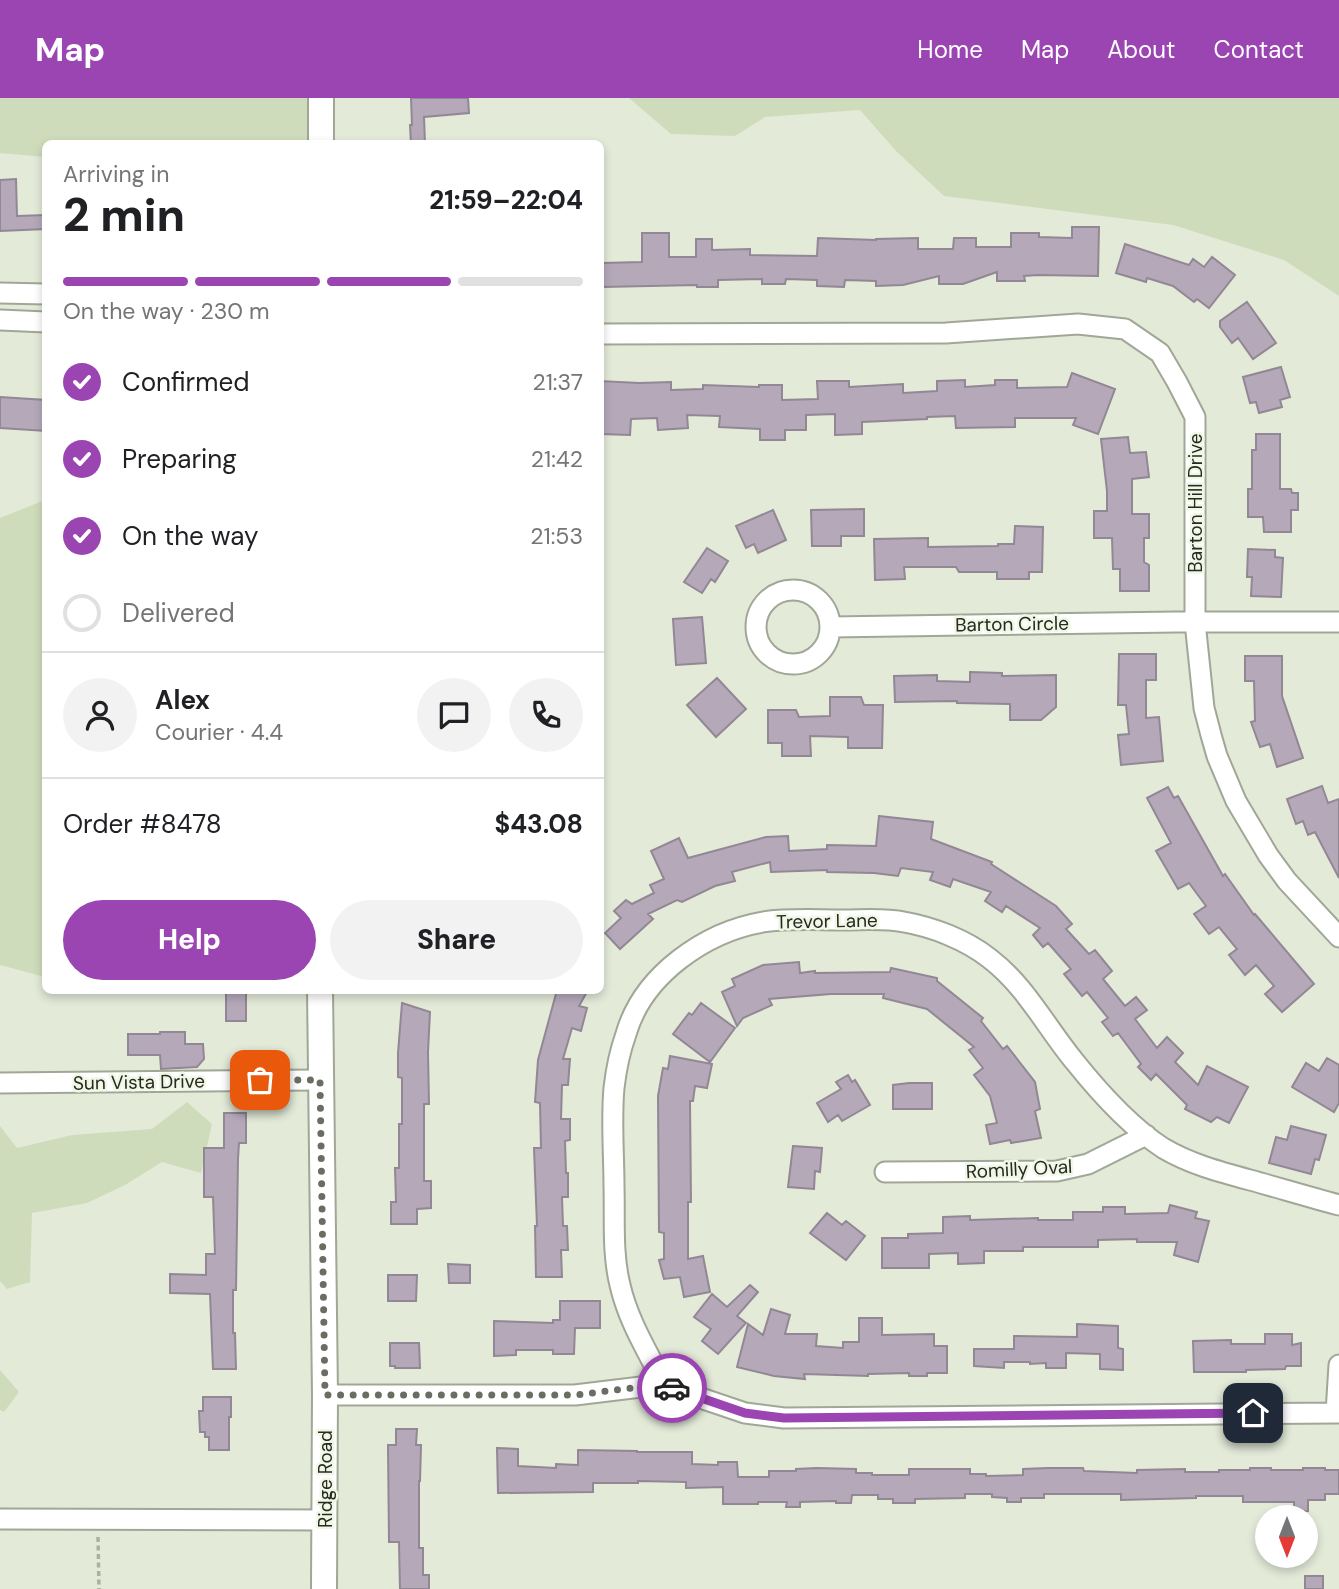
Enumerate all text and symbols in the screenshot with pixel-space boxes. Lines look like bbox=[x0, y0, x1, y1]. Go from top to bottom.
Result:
text: Map bbox=[35, 28, 105, 71]
text: Home bbox=[917, 34, 983, 65]
text: Map bbox=[1021, 34, 1069, 65]
text: About bbox=[1107, 34, 1176, 65]
text: Contact bbox=[1214, 34, 1304, 65]
text: Arriving in bbox=[63, 159, 169, 189]
text: 21:59–22:04 bbox=[429, 183, 583, 217]
text: 2 min bbox=[63, 185, 185, 245]
text: On the way · 230 m bbox=[63, 296, 270, 326]
icon: check bbox=[63, 363, 101, 401]
text: Confirmed bbox=[122, 365, 249, 399]
text: 21:37 bbox=[532, 367, 583, 397]
street label: Barton Hill Drive bbox=[1183, 433, 1208, 573]
icon: check bbox=[63, 440, 101, 478]
text: Preparing bbox=[122, 442, 237, 476]
text: 21:42 bbox=[531, 444, 583, 474]
icon: check bbox=[63, 517, 101, 555]
text: On the way bbox=[122, 519, 258, 553]
text: 21:53 bbox=[530, 521, 583, 551]
text: Delivered bbox=[122, 596, 235, 630]
street label: Barton Circle bbox=[955, 611, 1069, 637]
button: person bbox=[63, 678, 137, 752]
button: chat bbox=[417, 678, 491, 752]
button: phone bbox=[509, 678, 583, 752]
text: Alex bbox=[155, 683, 210, 717]
text: Courier · 4.4 bbox=[155, 717, 283, 747]
text: Order #8478 bbox=[63, 807, 222, 841]
text: $43.08 bbox=[494, 807, 583, 841]
button: Help bbox=[63, 900, 316, 980]
button: Share bbox=[330, 900, 583, 980]
street label: Trevor Lane bbox=[776, 908, 878, 934]
pin bbox=[230, 1050, 290, 1110]
icon: bag bbox=[241, 1061, 279, 1099]
street label: Sun Vista Drive bbox=[73, 1068, 205, 1096]
street label: Romilly Oval bbox=[965, 1154, 1073, 1184]
courier bbox=[637, 1353, 707, 1423]
icon: car bbox=[653, 1369, 691, 1407]
pin bbox=[1223, 1383, 1283, 1443]
icon: home bbox=[1234, 1394, 1272, 1432]
street label: Ridge Road bbox=[313, 1430, 338, 1528]
north arrow bbox=[1255, 1505, 1318, 1568]
map controls bbox=[1255, 1505, 1318, 1568]

